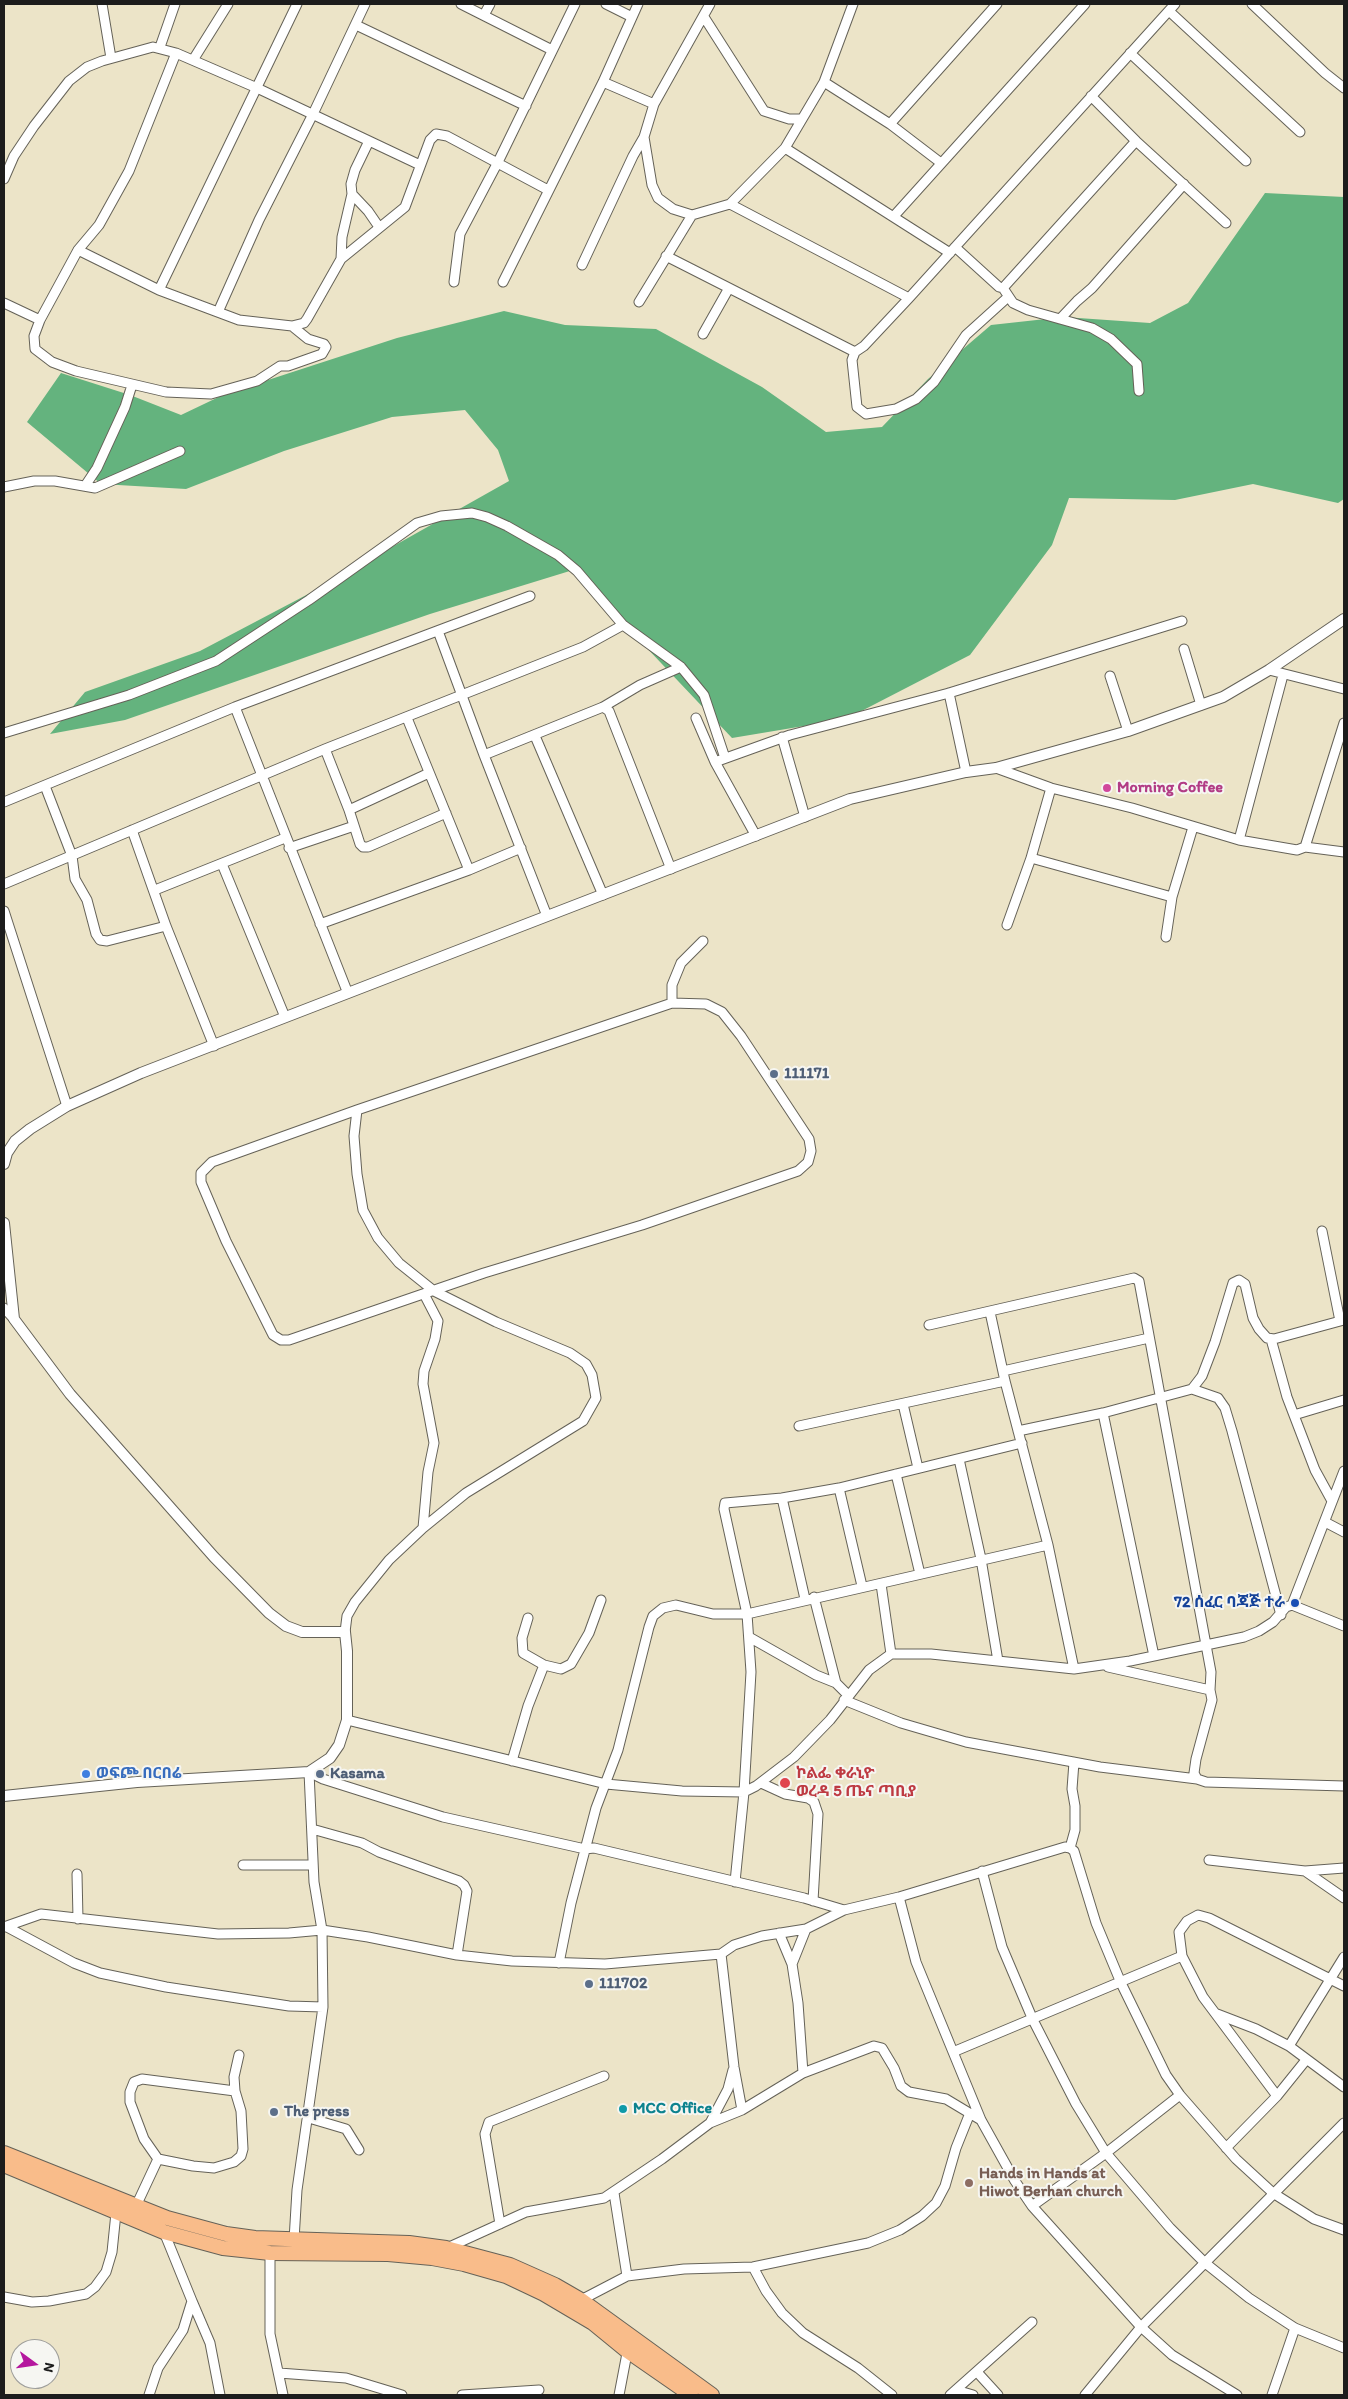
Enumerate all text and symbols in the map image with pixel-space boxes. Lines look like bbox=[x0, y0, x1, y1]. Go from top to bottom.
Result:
place label: Morning Coffee bbox=[1117, 778, 1223, 798]
marker: Morning Coffee bbox=[1101, 782, 1113, 794]
place label: 111171 bbox=[784, 1064, 829, 1084]
marker: 111171 bbox=[768, 1068, 780, 1080]
place label: 72 ሰፈር ባጃጅ ተራ bbox=[1174, 1593, 1285, 1613]
marker: 72 ሰፈር ባጃጅ ተራ bbox=[1289, 1597, 1301, 1609]
place label: ወፍጮ በርበሬ bbox=[96, 1764, 182, 1784]
place label: Kasama bbox=[330, 1764, 385, 1784]
place label: ኮልፌ ቀራኒዮ ወረዳ 5 ጤና ጣቢያ bbox=[796, 1764, 916, 1802]
marker: ወፍጮ በርበሬ bbox=[80, 1768, 92, 1780]
marker: Kasama bbox=[314, 1768, 326, 1780]
marker: ኮልፌ ቀራኒዮ ወረዳ 5 ጤና ጣቢያ bbox=[778, 1776, 792, 1790]
place label: 111702 bbox=[599, 1974, 647, 1994]
marker: 111702 bbox=[583, 1978, 595, 1990]
place label: MCC Office bbox=[633, 2099, 712, 2119]
place label: The press bbox=[284, 2102, 349, 2122]
marker: MCC Office bbox=[617, 2103, 629, 2115]
marker: The press bbox=[268, 2106, 280, 2118]
place label: Hands in Hands at Hiwot Berhan church bbox=[979, 2164, 1122, 2202]
marker: Hands in Hands at Hiwot Berhan church bbox=[963, 2177, 975, 2189]
north arrow bbox=[10, 2339, 60, 2389]
text: N bbox=[40, 2361, 58, 2374]

